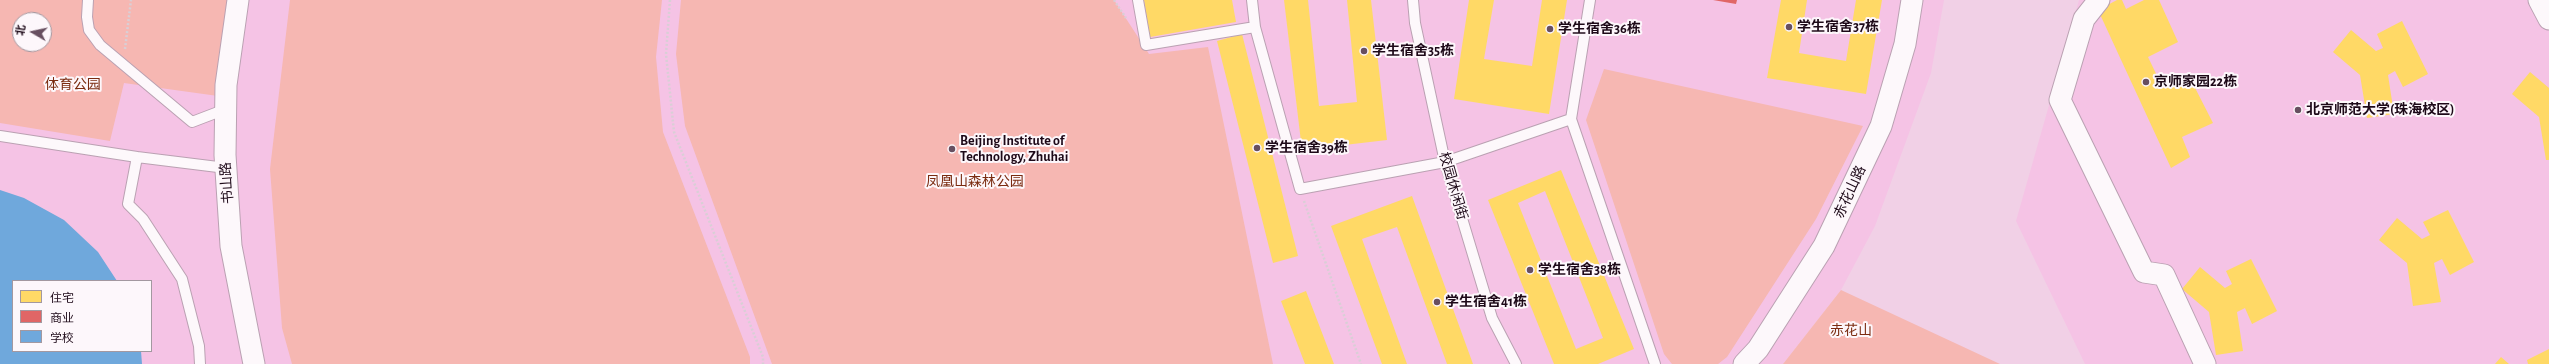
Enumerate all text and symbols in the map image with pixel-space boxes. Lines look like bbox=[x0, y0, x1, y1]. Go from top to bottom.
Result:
north arrow bbox=[12, 12, 52, 52]
place label: 学生宿舍37栋 bbox=[1797, 19, 1879, 35]
place label: 学生宿舍36栋 bbox=[1558, 21, 1641, 37]
marker: 学生宿舍37栋 bbox=[1784, 22, 1794, 32]
text: 北 bbox=[14, 24, 27, 36]
marker: 学生宿舍36栋 bbox=[1545, 24, 1555, 34]
place label: 学生宿舍35栋 bbox=[1372, 43, 1454, 59]
marker: 学生宿舍35栋 bbox=[1359, 46, 1369, 56]
place label: 京师家园22栋 bbox=[2154, 74, 2237, 90]
park label: 体育公园 bbox=[45, 77, 101, 93]
marker: 京师家园22栋 bbox=[2141, 77, 2151, 87]
place label: 北京师范大学(珠海校区) bbox=[2306, 102, 2454, 118]
marker: 北京师范大学(珠海校区) bbox=[2293, 105, 2303, 115]
place label: Beijing Institute of Technology, Zhuhai bbox=[960, 133, 1068, 166]
place label: 学生宿舍39栋 bbox=[1265, 140, 1348, 156]
marker: 学生宿舍39栋 bbox=[1252, 143, 1262, 153]
marker: Beijing Institute of Technology, Zhuhai bbox=[947, 144, 957, 154]
street label: 校园休闲街 bbox=[1435, 150, 1471, 222]
street label: 书山路 bbox=[217, 161, 237, 205]
street label: 赤花山路 bbox=[1831, 163, 1869, 221]
park label: 凤凰山森林公园 bbox=[926, 174, 1024, 190]
place label: 学生宿舍38栋 bbox=[1538, 262, 1621, 278]
marker: 学生宿舍38栋 bbox=[1525, 265, 1535, 275]
legend bbox=[12, 280, 152, 352]
text: 住宅 bbox=[50, 292, 74, 304]
place label: 学生宿舍41栋 bbox=[1445, 294, 1527, 310]
marker: 学生宿舍41栋 bbox=[1432, 297, 1442, 307]
text: 商业 bbox=[50, 312, 74, 324]
park label: 赤花山 bbox=[1830, 323, 1872, 339]
text: 学校 bbox=[50, 332, 74, 344]

